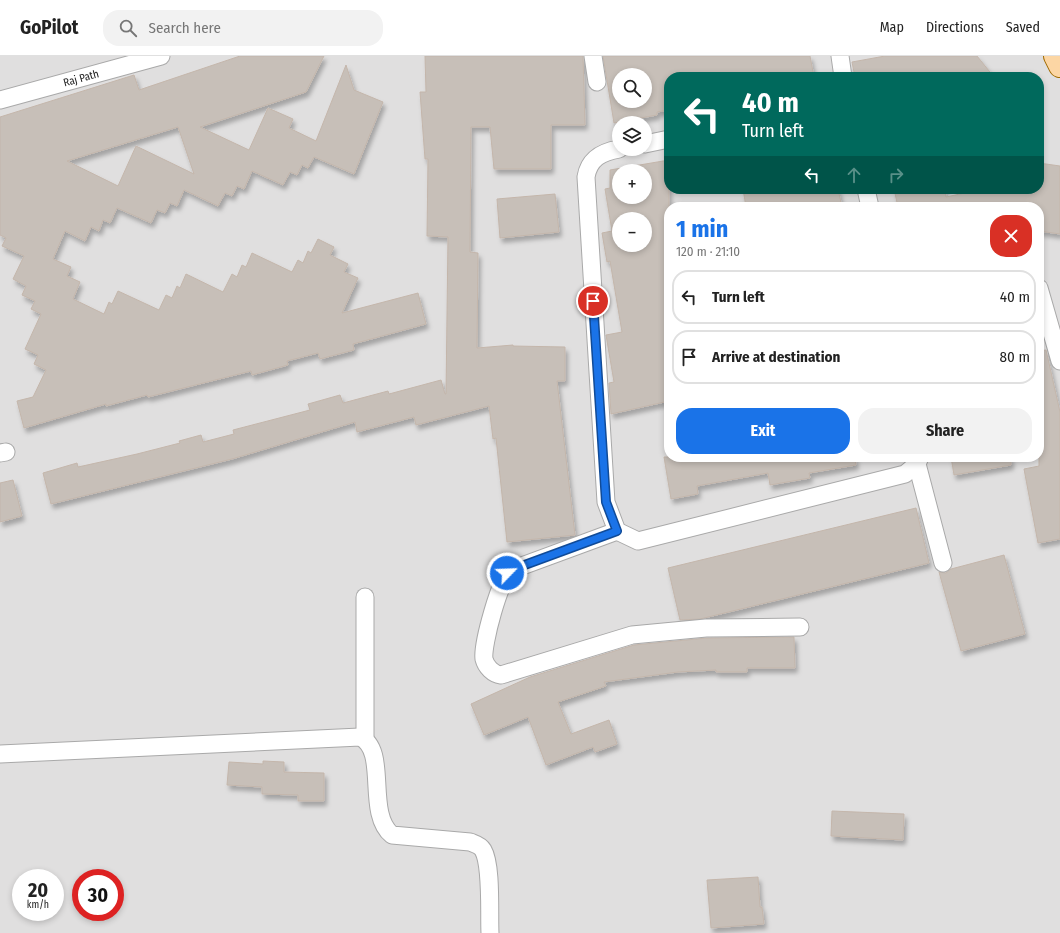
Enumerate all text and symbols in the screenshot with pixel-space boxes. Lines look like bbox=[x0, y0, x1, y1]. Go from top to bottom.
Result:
search box bbox=[103, 10, 383, 46]
text: GoPilot bbox=[20, 16, 79, 39]
icon: search bbox=[117, 17, 139, 39]
text: Search here bbox=[149, 19, 221, 37]
text: Map bbox=[880, 19, 904, 36]
text: Directions bbox=[926, 19, 984, 36]
text: Saved bbox=[1006, 19, 1040, 36]
street label: Raj Path bbox=[62, 67, 101, 89]
map controls bbox=[612, 68, 652, 252]
button: search bbox=[612, 68, 652, 108]
text: 40 m bbox=[742, 86, 799, 119]
icon: left bbox=[676, 88, 728, 140]
button: layers bbox=[612, 116, 652, 156]
text: Turn left bbox=[742, 120, 804, 142]
button: + bbox=[612, 164, 652, 204]
icon: left bbox=[801, 164, 823, 186]
icon: ahead bbox=[843, 164, 865, 186]
icon: right bbox=[885, 164, 907, 186]
button: − bbox=[612, 212, 652, 252]
text: 1 min bbox=[676, 215, 728, 243]
button: close bbox=[990, 215, 1032, 257]
text: 120 m · 21:10 bbox=[676, 244, 740, 259]
pin bbox=[576, 284, 610, 318]
icon: left bbox=[678, 286, 700, 308]
text: Turn left bbox=[712, 288, 765, 306]
text: 40 m bbox=[1000, 288, 1030, 306]
icon: arrive bbox=[582, 290, 604, 312]
icon: arrive bbox=[678, 346, 700, 368]
text: Arrive at destination bbox=[712, 348, 840, 366]
text: 80 m bbox=[1000, 348, 1030, 366]
button: Exit bbox=[676, 408, 850, 454]
button: Share bbox=[858, 408, 1032, 454]
position arrow bbox=[486, 552, 528, 594]
speed limit sign: 30 bbox=[72, 869, 124, 921]
text: 20 bbox=[28, 878, 48, 902]
text: km/h bbox=[27, 899, 49, 911]

